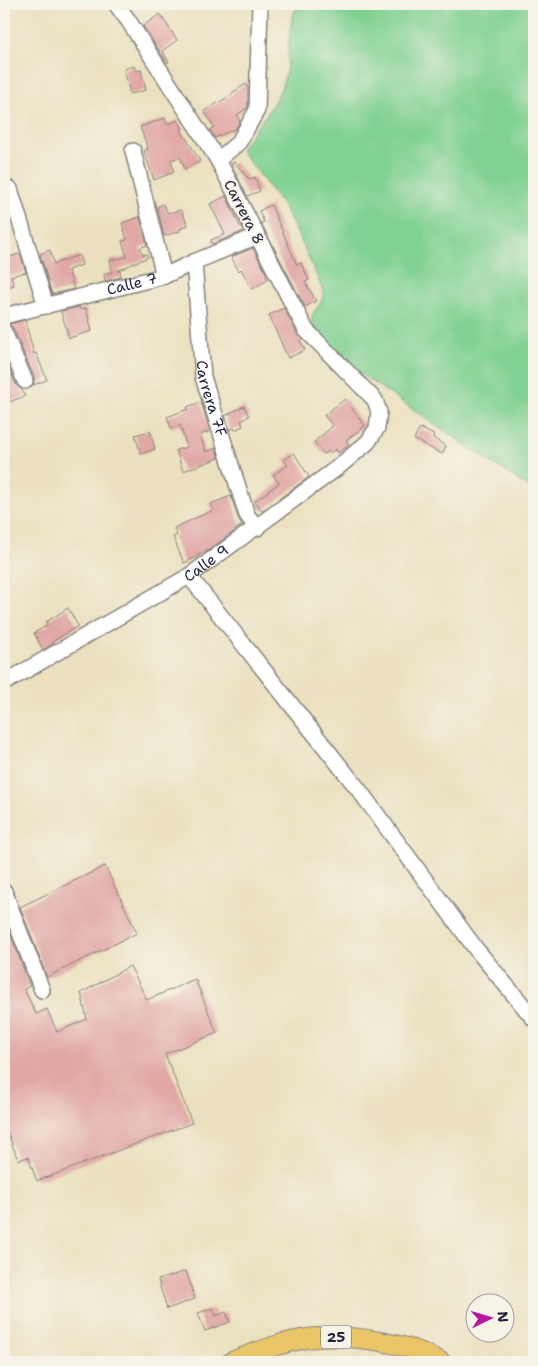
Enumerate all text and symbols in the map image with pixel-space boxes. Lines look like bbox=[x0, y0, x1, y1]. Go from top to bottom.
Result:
street label: Carrera 8 bbox=[219, 176, 269, 248]
street label: Calle 7 bbox=[105, 268, 159, 300]
street label: Carrera 7F bbox=[192, 359, 231, 439]
street label: Calle 9 bbox=[180, 540, 233, 587]
north arrow bbox=[466, 1294, 516, 1344]
text: N bbox=[494, 1311, 512, 1323]
road number: 25 bbox=[321, 1325, 351, 1348]

